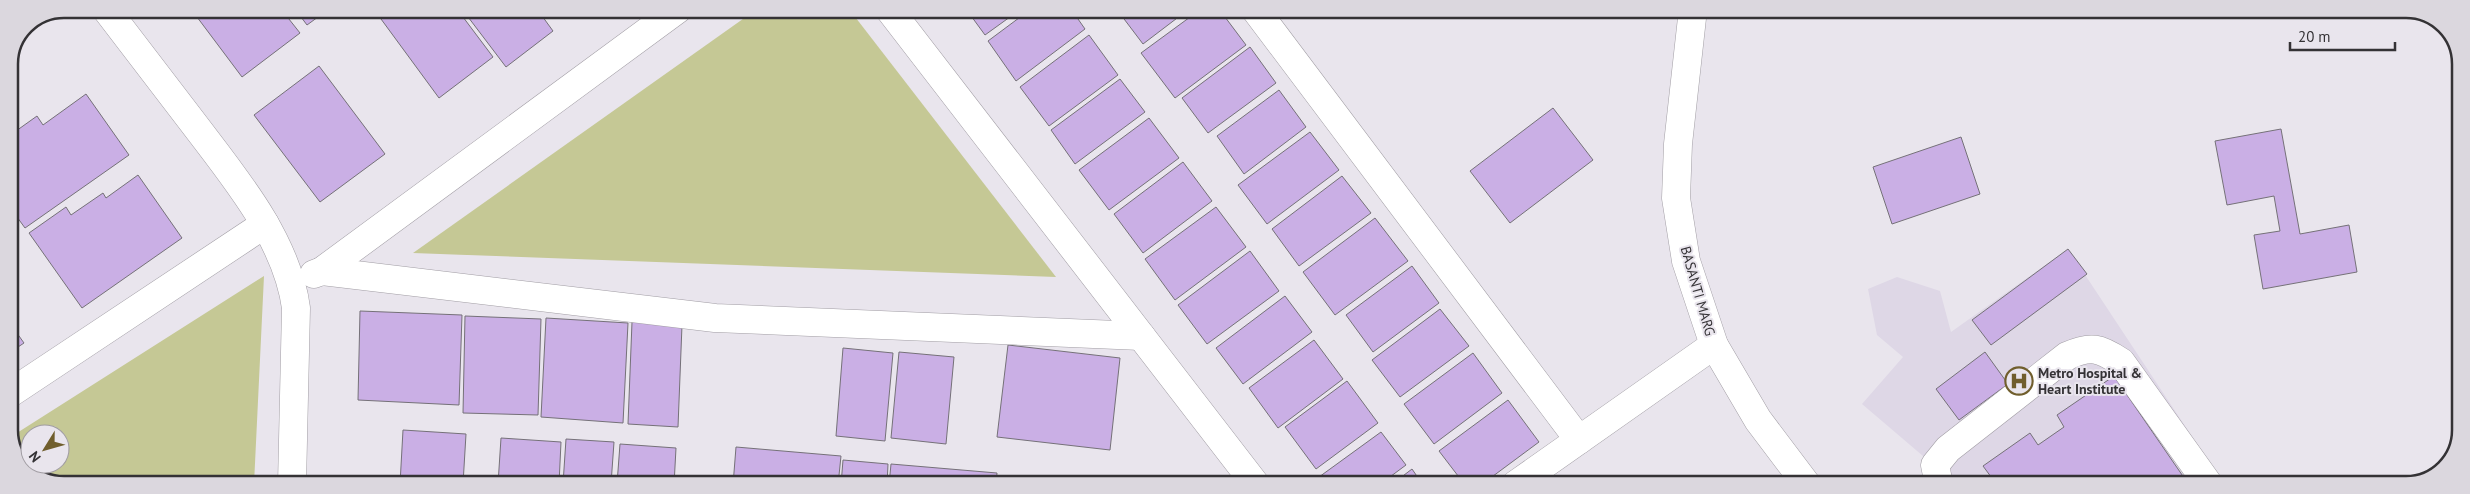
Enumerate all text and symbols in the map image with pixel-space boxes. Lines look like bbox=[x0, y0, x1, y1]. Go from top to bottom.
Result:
scale bar bbox=[2290, 20, 2395, 52]
text: 20 m bbox=[2298, 27, 2331, 46]
street label: BASANTI MARG bbox=[1677, 244, 1719, 338]
place label: Metro Hospital & Heart Institute bbox=[2038, 364, 2142, 398]
hospital icon: Metro Hospital & Heart Institute bbox=[2004, 366, 2034, 396]
north arrow bbox=[20, 424, 70, 474]
text: N bbox=[25, 448, 45, 466]

